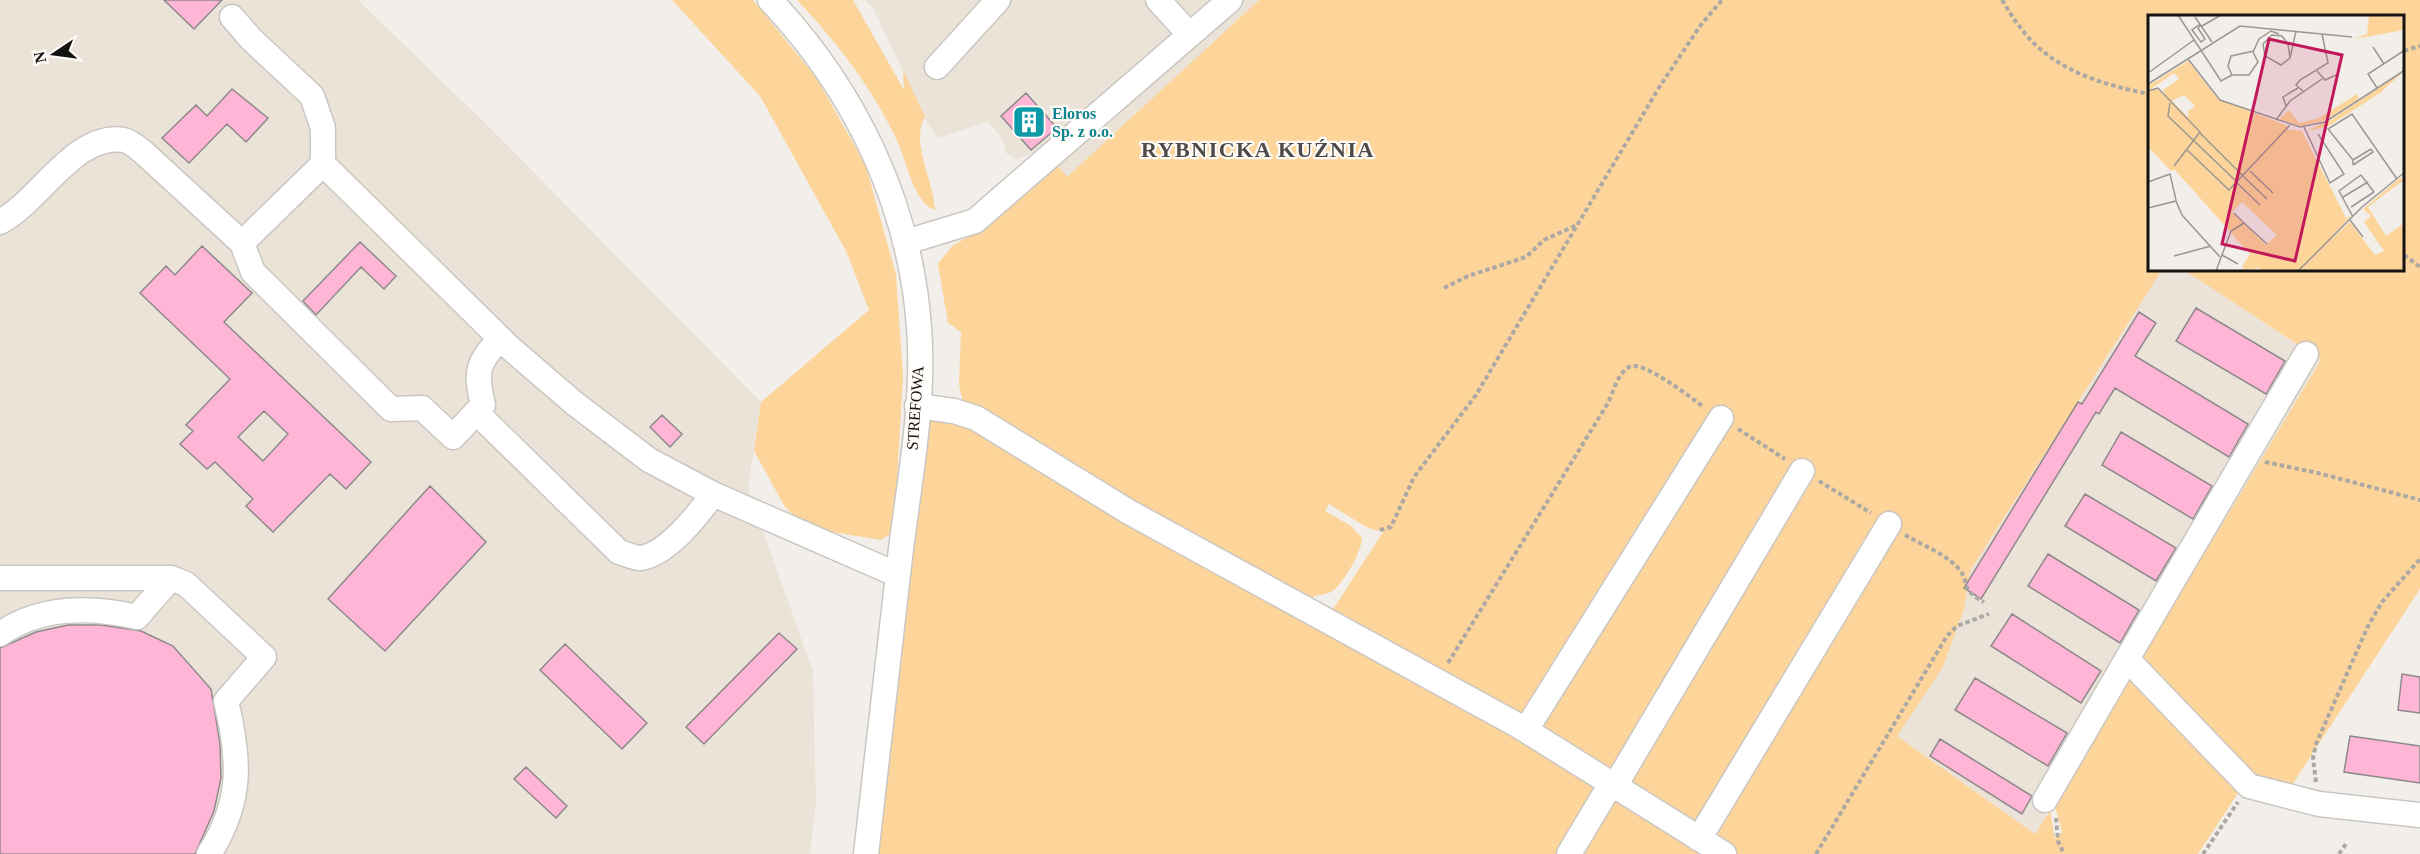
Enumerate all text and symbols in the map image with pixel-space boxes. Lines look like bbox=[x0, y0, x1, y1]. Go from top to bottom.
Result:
inset map bbox=[2148, 15, 2405, 272]
north arrow bbox=[24, 24, 84, 84]
text: N bbox=[30, 49, 49, 65]
building icon: Eloros Sp. z o.o. bbox=[1011, 104, 1047, 140]
place label: Eloros Sp. z o.o. bbox=[1052, 105, 1113, 141]
district label: RYBNICKA KUŹNIA bbox=[1141, 137, 1375, 162]
street label: STREFOWA bbox=[904, 365, 926, 451]

